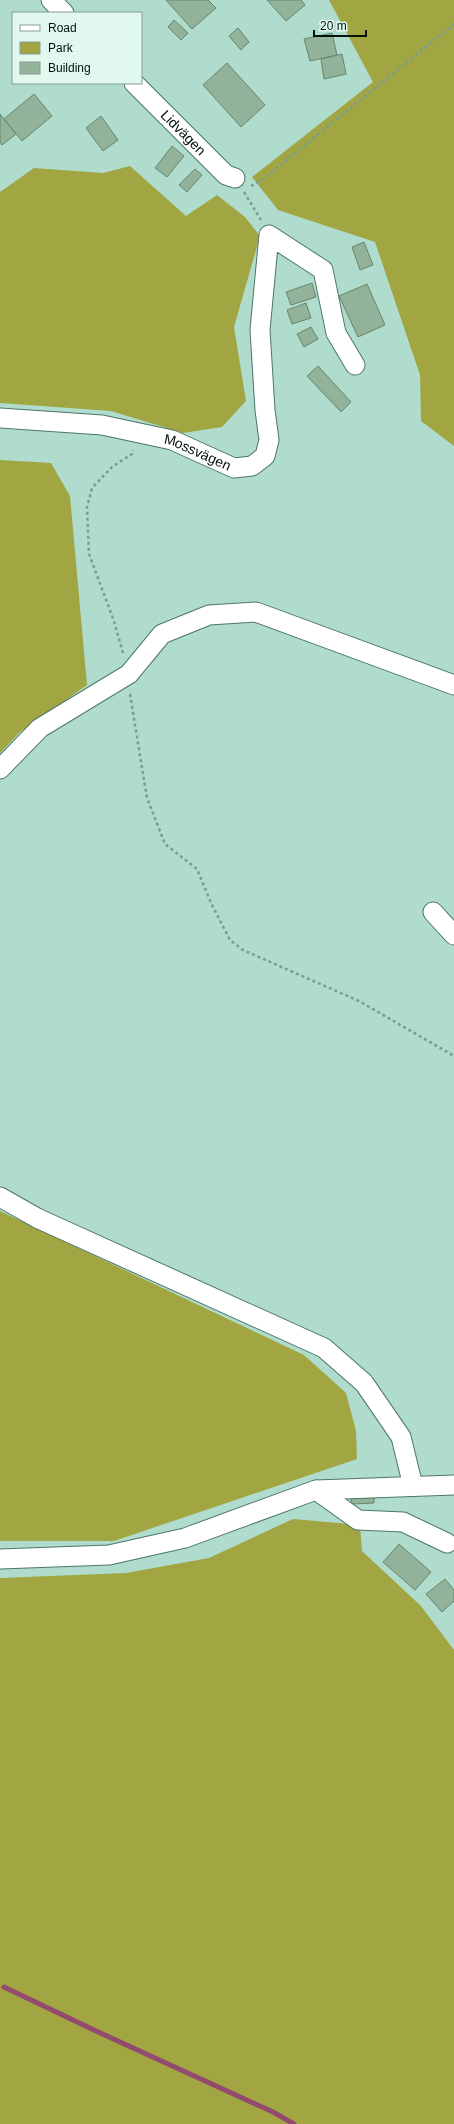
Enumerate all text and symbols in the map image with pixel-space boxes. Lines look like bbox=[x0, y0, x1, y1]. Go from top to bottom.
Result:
legend bbox=[12, 12, 142, 84]
scale bar bbox=[314, 12, 366, 38]
text: 20 m bbox=[320, 19, 347, 33]
text: Road bbox=[48, 21, 77, 35]
text: Park bbox=[48, 41, 74, 55]
text: Building bbox=[48, 61, 91, 75]
street label: Lidvägen bbox=[158, 107, 209, 158]
street label: Mossvägen bbox=[163, 431, 234, 474]

